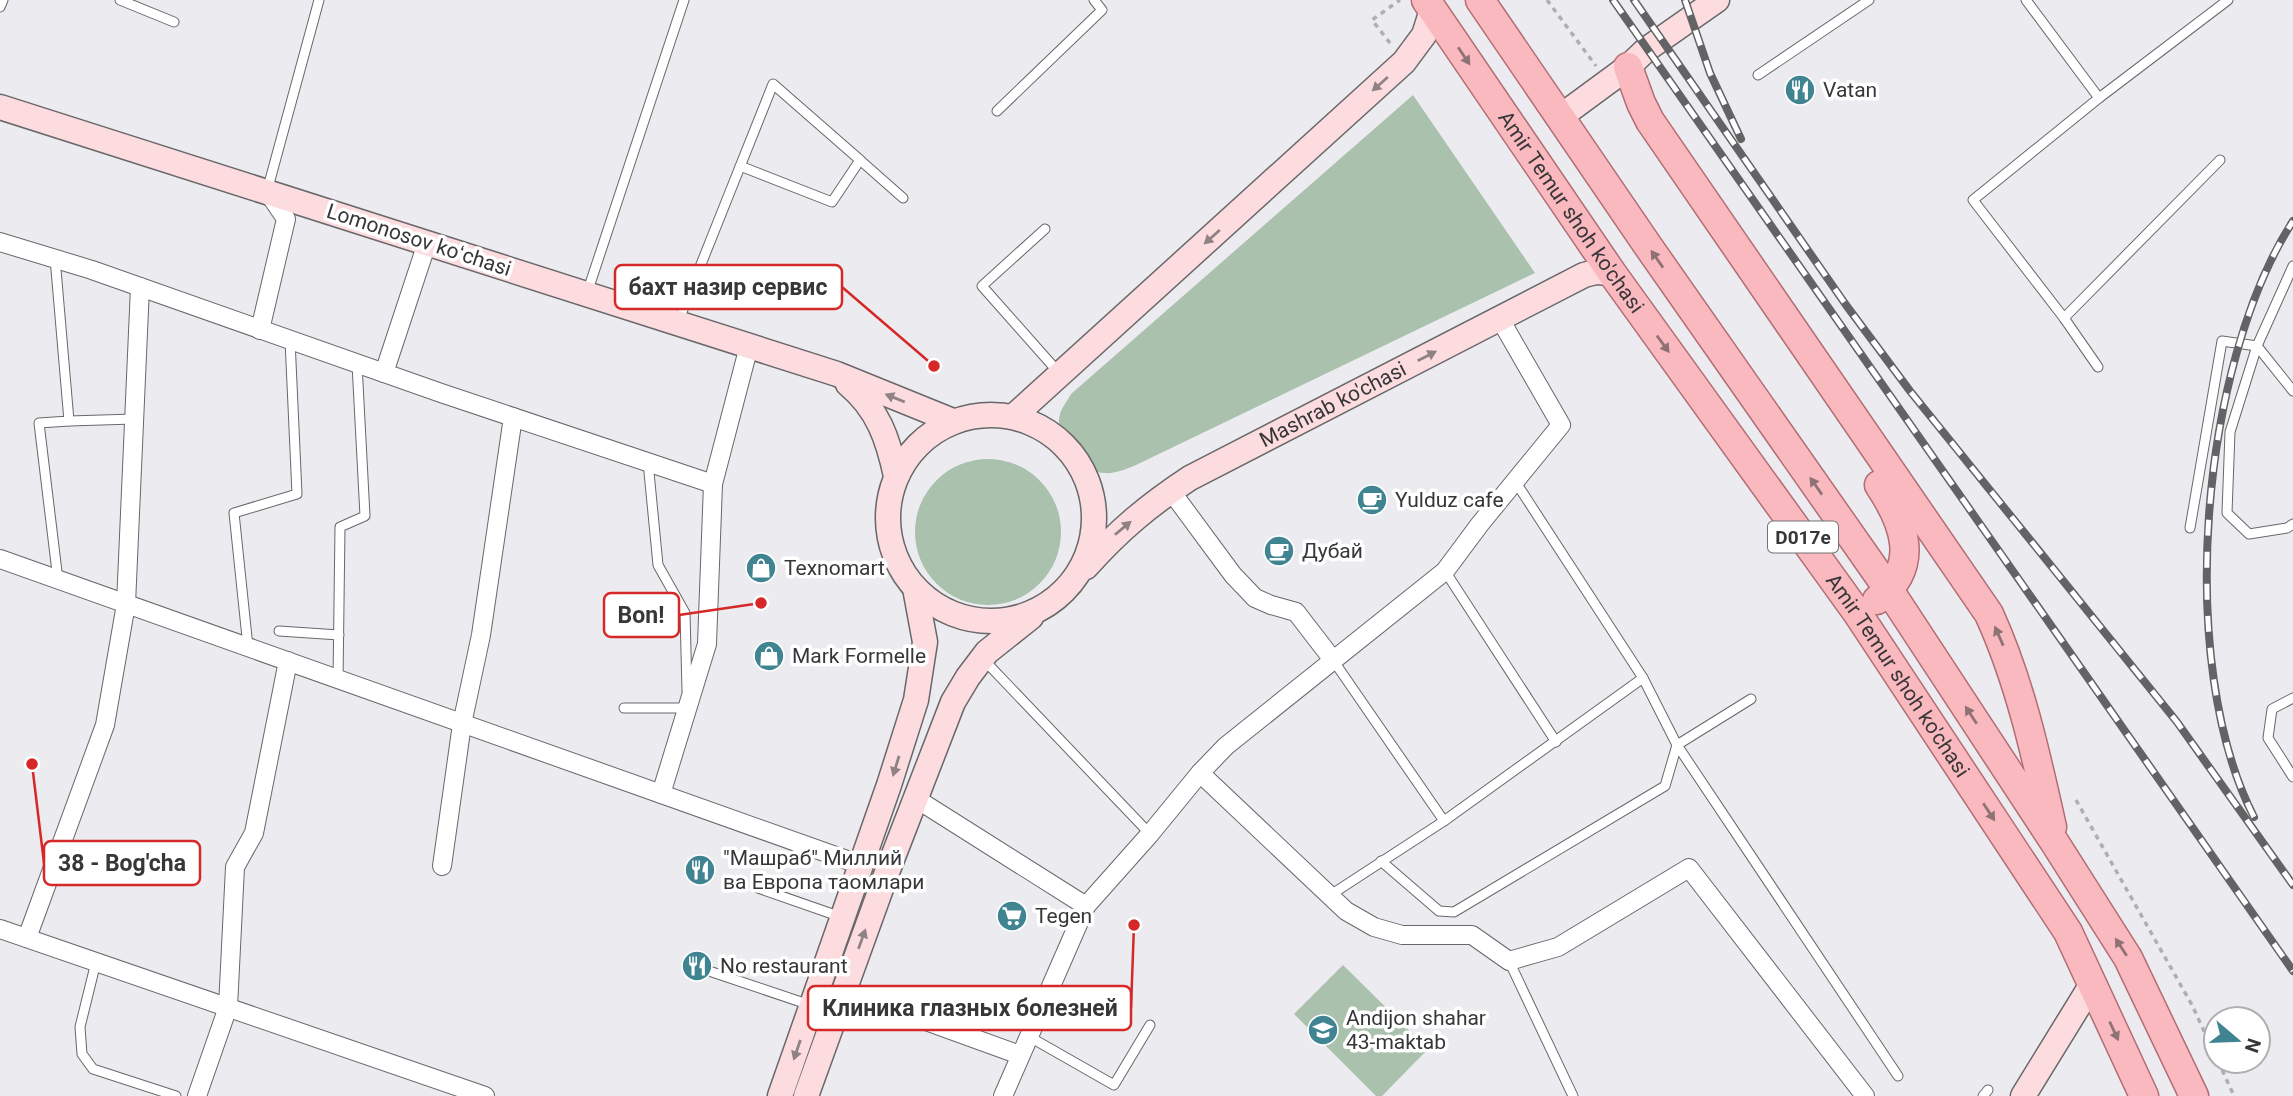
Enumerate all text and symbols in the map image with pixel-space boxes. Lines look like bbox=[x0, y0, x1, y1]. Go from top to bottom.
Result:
one-way arrow bbox=[1457, 47, 1471, 65]
restaurant icon: Vatan bbox=[1783, 73, 1817, 107]
one-way arrow bbox=[1372, 75, 1389, 91]
place label: Vatan bbox=[1823, 78, 1877, 102]
street label: Amir Temur shoh ko'chasi bbox=[1493, 107, 1649, 318]
street label: Lomonosov koʻchasi bbox=[324, 199, 514, 281]
one-way arrow bbox=[1204, 228, 1221, 244]
one-way arrow bbox=[1650, 250, 1664, 268]
callout: бахт назир сервис bbox=[615, 265, 842, 309]
text: бахт назир сервис bbox=[629, 274, 827, 301]
one-way arrow bbox=[1656, 335, 1670, 353]
one-way arrow bbox=[1417, 351, 1437, 362]
street label: Mashrab ko'chasi bbox=[1255, 357, 1410, 452]
one-way arrow bbox=[884, 392, 905, 403]
one-way arrow bbox=[1809, 477, 1823, 495]
cafe icon: Yulduz cafe bbox=[1355, 483, 1389, 517]
place label: Yulduz cafe bbox=[1395, 488, 1504, 512]
one-way arrow bbox=[1114, 520, 1132, 536]
road number: D017e bbox=[1768, 522, 1838, 552]
cafe icon: Дубай bbox=[1262, 534, 1296, 568]
place label: Дубай bbox=[1302, 539, 1363, 563]
shop icon: Texnomart bbox=[744, 551, 778, 585]
place label: Texnomart bbox=[784, 556, 885, 580]
street label: Amir Temur shoh ko'chasi bbox=[1821, 569, 1974, 782]
callout: Bon! bbox=[604, 593, 679, 637]
text: Bon! bbox=[618, 602, 664, 629]
one-way arrow bbox=[1993, 626, 2005, 646]
shop icon: Mark Formelle bbox=[752, 639, 786, 673]
place label: Mark Formelle bbox=[792, 644, 926, 668]
one-way arrow bbox=[1964, 705, 1977, 724]
one-way arrow bbox=[890, 755, 900, 776]
one-way arrow bbox=[1982, 803, 1995, 822]
callout: 38 - Bog'cha bbox=[44, 841, 200, 885]
place label: "Машраб" Миллий ва Европа таомлари bbox=[723, 846, 925, 894]
text: 38 - Bog'cha bbox=[58, 850, 186, 877]
restaurant icon: "Машраб" Миллий ва Европа таомлари bbox=[683, 853, 717, 887]
supermarket icon: Tegen bbox=[995, 899, 1029, 933]
place label: Tegen bbox=[1035, 904, 1092, 928]
one-way arrow bbox=[857, 929, 868, 950]
one-way arrow bbox=[2115, 937, 2128, 956]
restaurant icon: No restaurant bbox=[680, 949, 714, 983]
place label: No restaurant bbox=[720, 954, 848, 978]
callout: Клиника глазных болезней bbox=[808, 986, 1131, 1030]
text: Клиника глазных болезней bbox=[822, 995, 1118, 1022]
north arrow bbox=[2202, 1005, 2272, 1075]
place label: Andijon shahar 43-maktab bbox=[1346, 1006, 1486, 1054]
school or university icon: Andijon shahar 43-maktab bbox=[1306, 1013, 1340, 1047]
one-way arrow bbox=[2109, 1020, 2120, 1041]
text: N bbox=[2240, 1035, 2266, 1055]
one-way arrow bbox=[791, 1039, 802, 1060]

